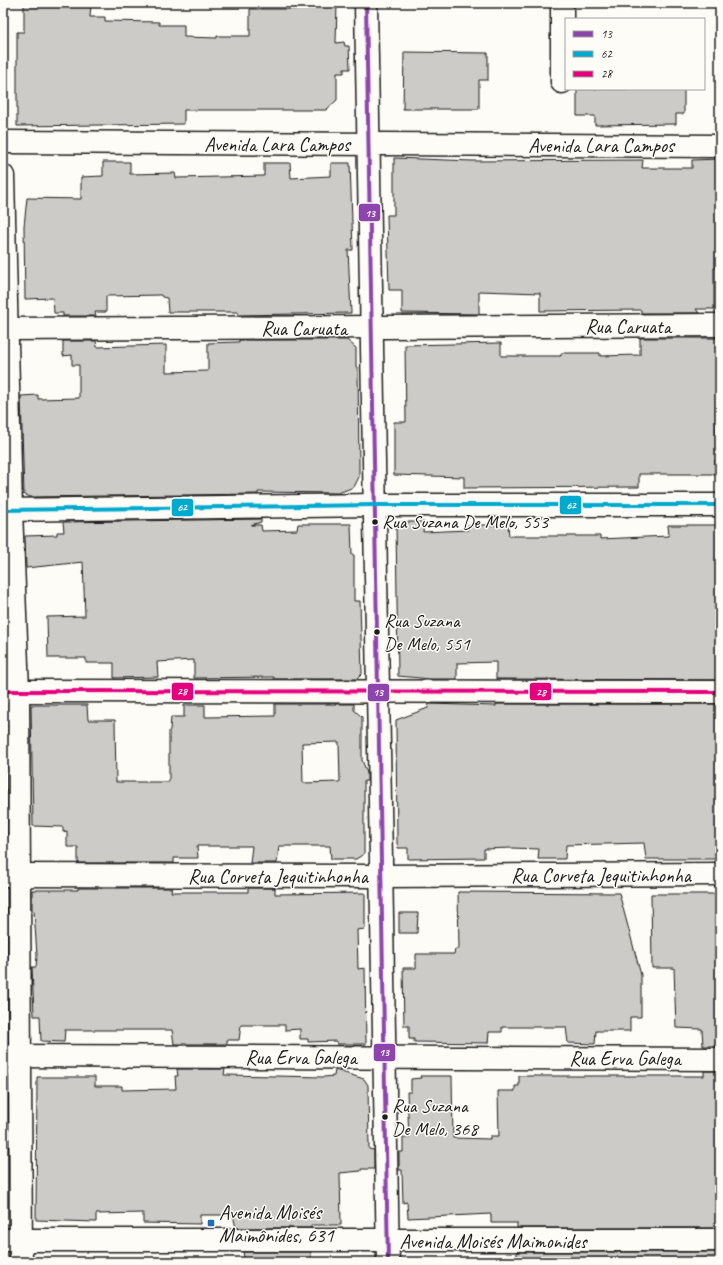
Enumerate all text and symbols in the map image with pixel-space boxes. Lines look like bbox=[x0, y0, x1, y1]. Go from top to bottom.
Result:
legend bbox=[565, 18, 705, 90]
text: 13 bbox=[601, 26, 613, 42]
text: 62 bbox=[601, 46, 613, 62]
text: 28 bbox=[601, 66, 613, 82]
street label: Avenida Lara Campos bbox=[204, 132, 352, 157]
street label: Avenida Lara Campos bbox=[528, 133, 676, 158]
line badge: 13 bbox=[358, 203, 381, 222]
text: 13 bbox=[365, 206, 376, 220]
street label: Rua Caruata bbox=[585, 314, 673, 339]
street label: Rua Caruata bbox=[261, 316, 349, 341]
line badge: 62 bbox=[559, 495, 582, 515]
line badge: 62 bbox=[171, 498, 194, 517]
text: 62 bbox=[566, 498, 577, 512]
text: 62 bbox=[177, 500, 188, 514]
place label: Rua Suzana De Melo, 553 bbox=[382, 510, 549, 534]
marker: Rua Suzana De Melo, 553 bbox=[370, 517, 380, 527]
place label: Rua Suzana De Melo, 551 bbox=[384, 609, 471, 656]
marker: Rua Suzana De Melo, 551 bbox=[372, 627, 382, 637]
line badge: 28 bbox=[171, 682, 194, 701]
line badge: 28 bbox=[529, 682, 552, 701]
line badge: 13 bbox=[367, 683, 390, 702]
text: 28 bbox=[177, 684, 189, 698]
text: 13 bbox=[373, 685, 384, 699]
text: 28 bbox=[536, 685, 548, 699]
street label: Rua Corveta Jequitinhonha bbox=[511, 863, 693, 888]
street label: Rua Corveta Jequitinhonha bbox=[188, 864, 370, 889]
line badge: 13 bbox=[373, 1043, 396, 1062]
street label: Rua Erva Galega bbox=[245, 1045, 359, 1070]
text: 13 bbox=[379, 1045, 390, 1059]
street label: Rua Erva Galega bbox=[569, 1046, 683, 1071]
place label: Rua Suzana De Melo, 368 bbox=[392, 1094, 480, 1141]
marker: Rua Suzana De Melo, 368 bbox=[380, 1112, 390, 1122]
place label: Avenida Moisés Maimônides, 631 bbox=[219, 1200, 335, 1248]
marker: Avenida Moisés Maimônides, 631 bbox=[206, 1218, 216, 1228]
street label: Avenida Moisés Maimonides bbox=[400, 1229, 589, 1254]

